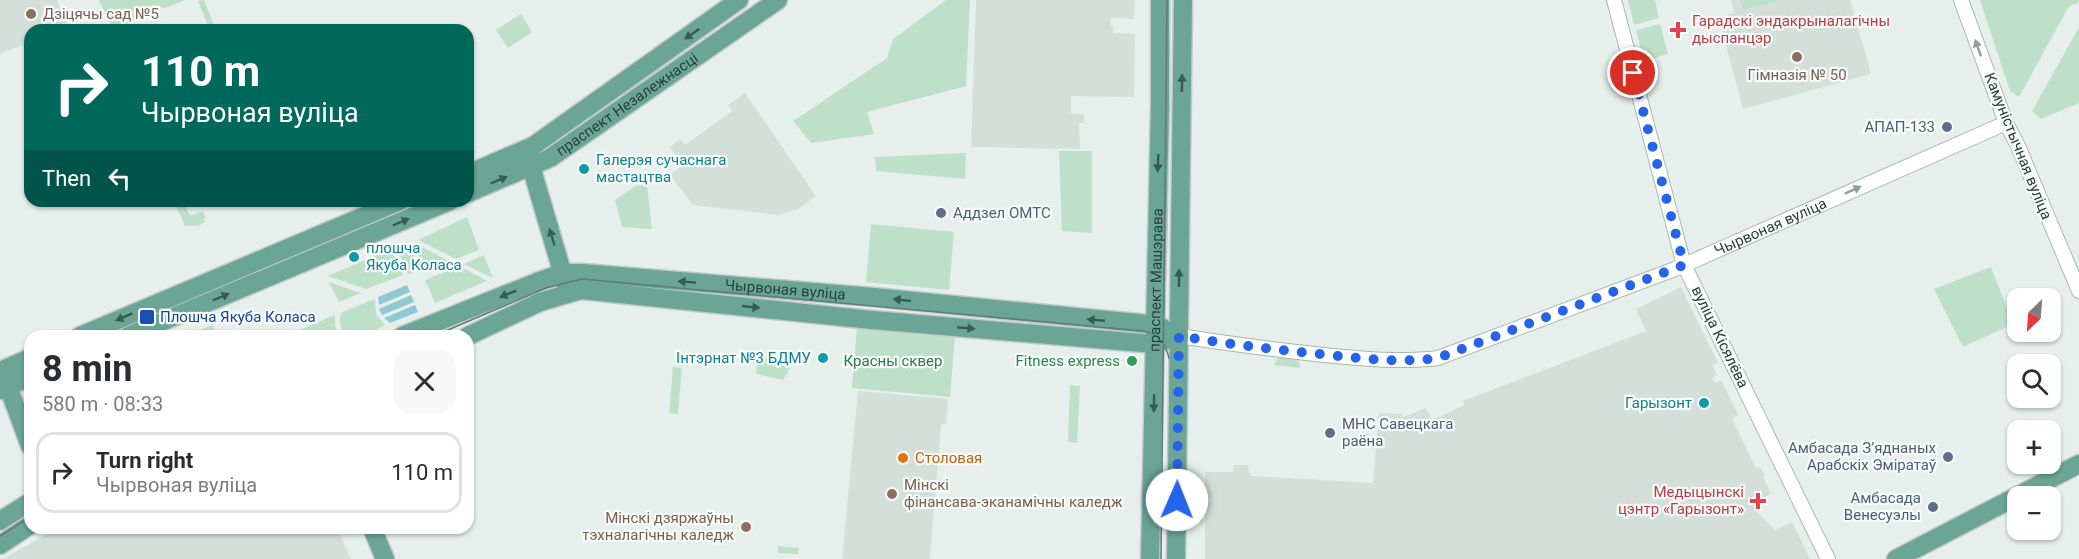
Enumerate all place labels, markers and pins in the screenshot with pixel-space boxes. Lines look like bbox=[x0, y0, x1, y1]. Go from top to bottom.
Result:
place label: Дзіцячы сад №5 bbox=[43, 5, 159, 23]
marker: Дзіцячы сад №5 bbox=[24, 7, 38, 21]
place label: Гарадскі эндакрыналагічны дыспанцэр bbox=[1692, 12, 1890, 47]
marker: Гарадскі эндакрыналагічны дыспанцэр bbox=[1669, 21, 1687, 39]
pin bbox=[1607, 47, 1658, 98]
marker: Гімназія № 50 bbox=[1790, 50, 1804, 64]
place label: Гімназія № 50 bbox=[1747, 66, 1847, 84]
place label: АПАП-133 bbox=[1865, 118, 1935, 136]
marker: АПАП-133 bbox=[1940, 120, 1954, 134]
place label: Галерэя сучаснага мастацтва bbox=[596, 151, 726, 186]
marker: Галерэя сучаснага мастацтва bbox=[577, 162, 591, 176]
place label: Аддзел ОМТС bbox=[953, 204, 1051, 222]
marker: Аддзел ОМТС bbox=[934, 206, 948, 220]
place label: плошча Якуба Коласа bbox=[366, 239, 462, 274]
marker: плошча Якуба Коласа bbox=[347, 250, 361, 264]
marker: Плошча Якуба Коласа bbox=[138, 308, 156, 326]
place label: Плошча Якуба Коласа bbox=[160, 308, 316, 326]
place label: Інтэрнат №3 БДМУ bbox=[676, 349, 811, 367]
marker: Інтэрнат №3 БДМУ bbox=[816, 351, 830, 365]
place label: Fitness express bbox=[1016, 352, 1120, 370]
marker: Fitness express bbox=[1125, 354, 1139, 368]
place label: Гарызонт bbox=[1625, 394, 1692, 412]
marker: Гарызонт bbox=[1697, 396, 1711, 410]
place label: МНС Савецкага раёна bbox=[1342, 415, 1453, 450]
marker: МНС Савецкага раёна bbox=[1323, 426, 1337, 440]
place label: Амбасада Зʼяднаных Арабскіх Эміратаў bbox=[1788, 439, 1937, 474]
place label: Столовая bbox=[915, 449, 982, 467]
marker: Амбасада Зʼяднаных Арабскіх Эміратаў bbox=[1941, 450, 1955, 464]
marker: Столовая bbox=[896, 451, 910, 465]
place label: Мінскі фінансава-эканамічны каледж bbox=[904, 476, 1123, 511]
place label: Медыцынскі цэнтр «Гарызонт» bbox=[1618, 483, 1744, 518]
marker: Мінскі фінансава-эканамічны каледж bbox=[885, 487, 899, 501]
place label: Амбасада Венесуэлы bbox=[1844, 489, 1921, 524]
marker: Медыцынскі цэнтр «Гарызонт» bbox=[1749, 492, 1767, 510]
marker: Амбасада Венесуэлы bbox=[1926, 500, 1940, 514]
place label: Мінскі дзяржаўны тэхналагічны каледж bbox=[582, 509, 734, 544]
marker: Мінскі дзяржаўны тэхналагічны каледж bbox=[739, 520, 753, 534]

